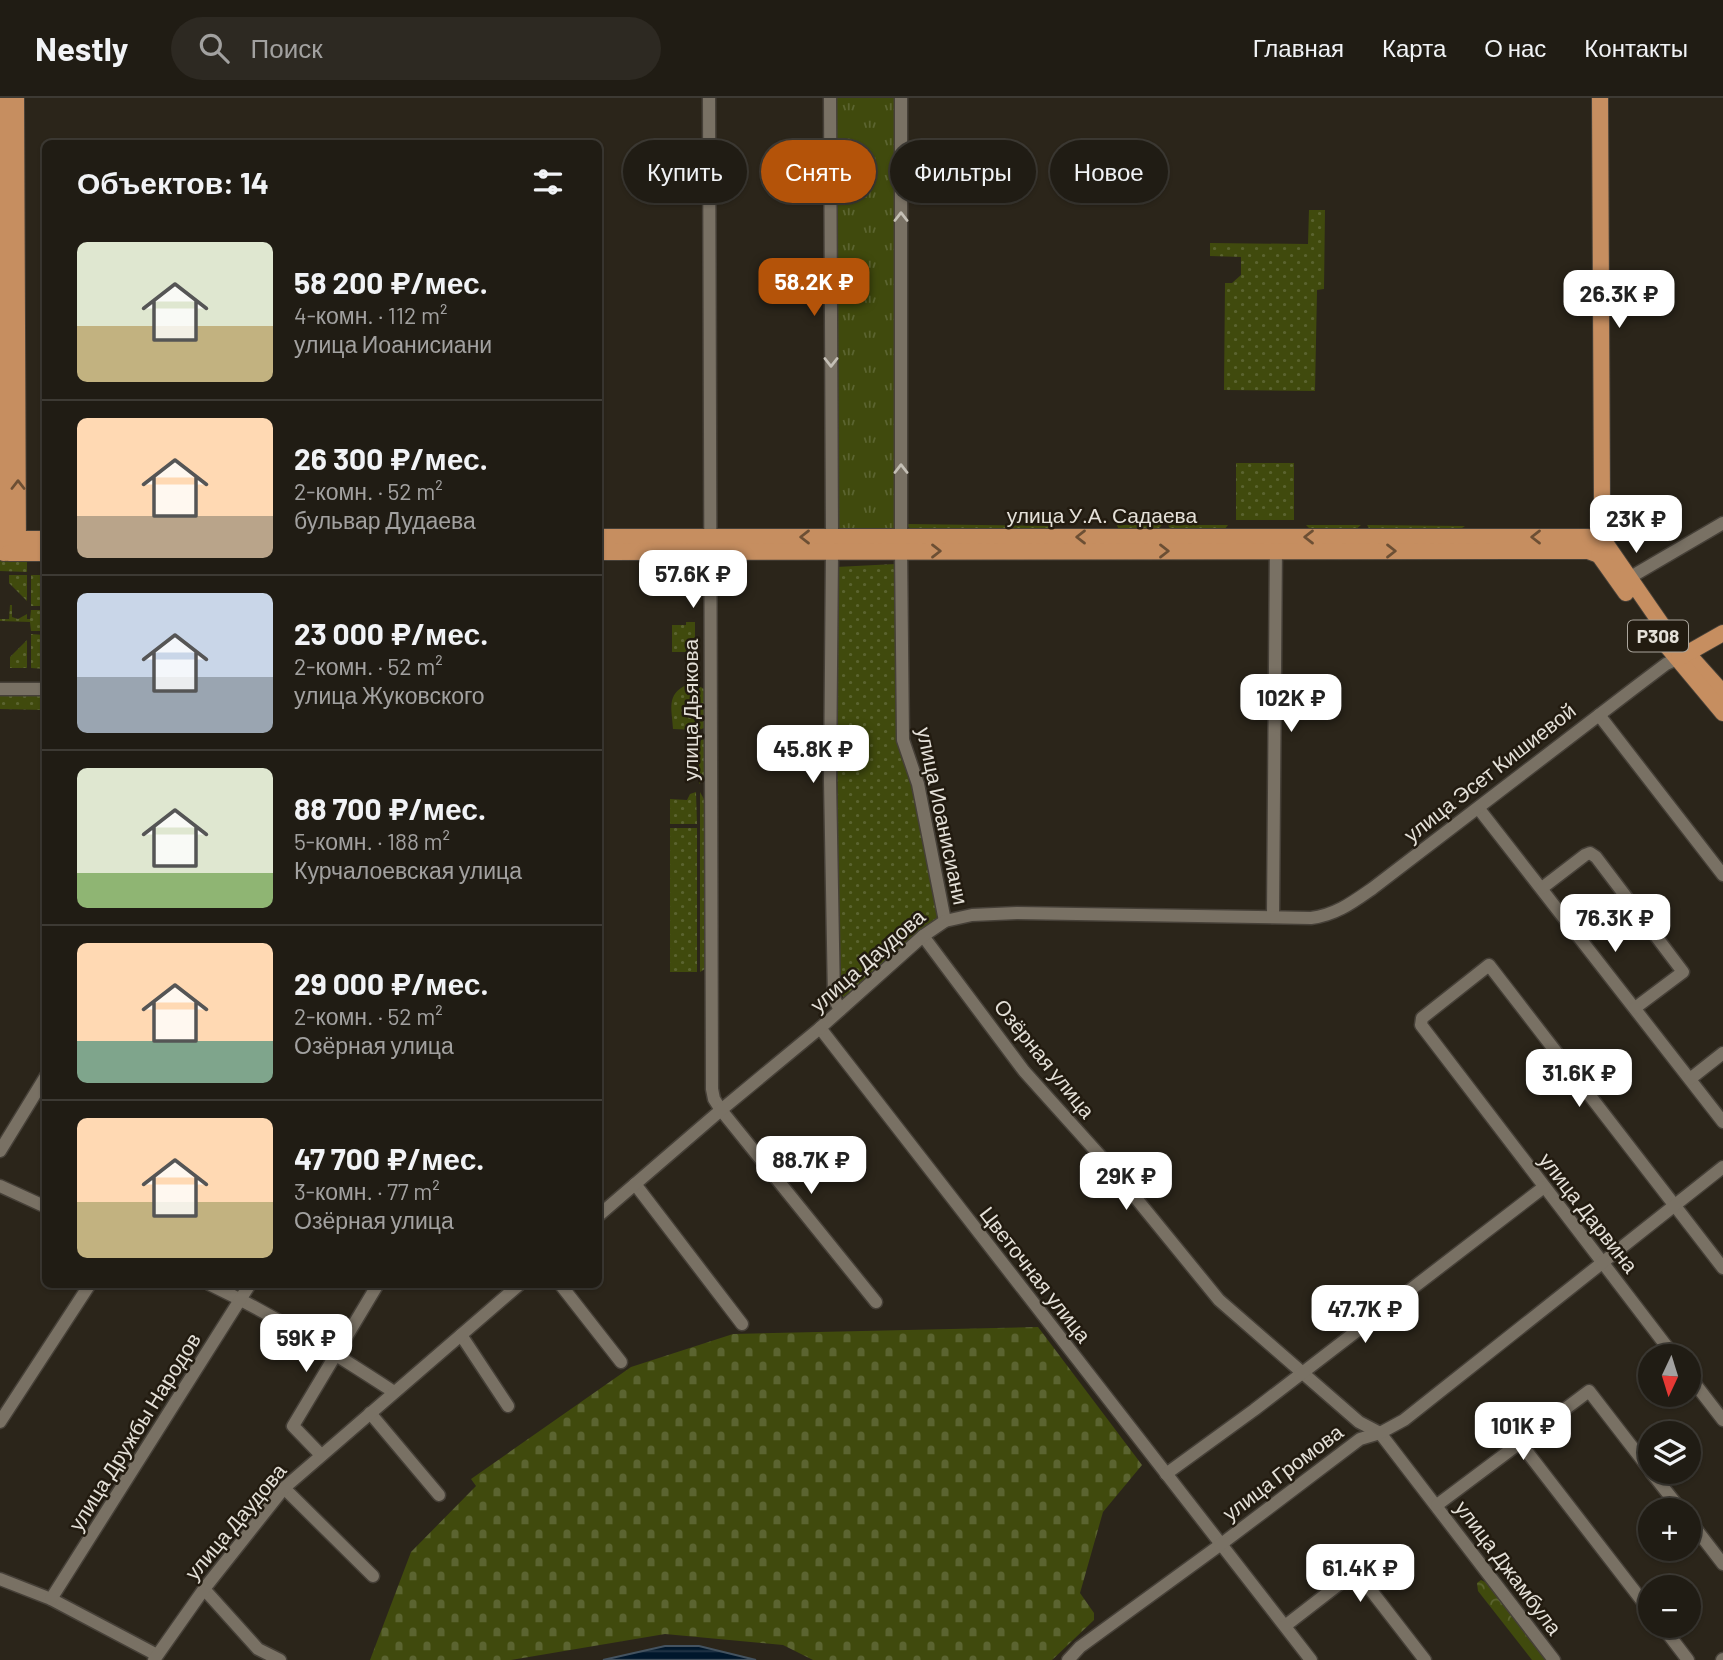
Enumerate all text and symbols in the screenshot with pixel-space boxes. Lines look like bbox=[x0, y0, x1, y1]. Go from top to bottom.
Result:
search box bbox=[171, 17, 661, 80]
text: Nestly bbox=[35, 28, 129, 68]
icon: search bbox=[195, 29, 233, 67]
text: Поиск bbox=[251, 32, 323, 63]
text: Главная bbox=[1253, 33, 1344, 62]
text: Карта bbox=[1382, 33, 1446, 62]
text: О нас bbox=[1484, 33, 1546, 62]
text: Контакты bbox=[1584, 33, 1688, 62]
chip: Купить bbox=[623, 140, 747, 203]
chip: Снять bbox=[761, 140, 876, 203]
chip: Фильтры bbox=[890, 140, 1036, 203]
chip: Новое bbox=[1050, 140, 1168, 203]
icon: filters bbox=[529, 163, 567, 201]
text: Объектов: 14 bbox=[77, 164, 269, 200]
one-way arrow bbox=[893, 211, 909, 221]
pin: 58.2K ₽ bbox=[749, 258, 879, 318]
text: 58 200 ₽/мес. bbox=[294, 264, 488, 300]
text: 58.2K ₽ bbox=[774, 267, 854, 295]
icon: home bbox=[133, 270, 217, 354]
pin: 26.3K ₽ bbox=[1554, 271, 1684, 330]
text: 26.3K ₽ bbox=[1580, 279, 1658, 307]
text: 4-комн. · 112 m² bbox=[294, 301, 447, 329]
text: улица Иоанисиани bbox=[294, 330, 492, 358]
one-way arrow bbox=[823, 357, 839, 368]
text: 26 300 ₽/мес. bbox=[294, 440, 488, 476]
icon: home bbox=[133, 446, 217, 530]
one-way arrow bbox=[893, 463, 909, 473]
text: 2-комн. · 52 m² bbox=[294, 477, 443, 505]
one-way arrow bbox=[10, 479, 26, 490]
pin: 23K ₽ bbox=[1587, 496, 1685, 555]
street label: улица У.А. Садаева bbox=[1007, 502, 1198, 527]
text: 23K ₽ bbox=[1606, 504, 1666, 532]
text: бульвар Дудаева bbox=[294, 506, 476, 534]
one-way arrow bbox=[799, 529, 810, 545]
one-way arrow bbox=[1076, 529, 1086, 545]
one-way arrow bbox=[1303, 529, 1314, 545]
one-way arrow bbox=[1531, 529, 1541, 545]
one-way arrow bbox=[931, 543, 942, 559]
one-way arrow bbox=[1159, 543, 1169, 559]
one-way arrow bbox=[1386, 543, 1397, 559]
pin: 57.6K ₽ bbox=[628, 550, 758, 610]
text: 57.6K ₽ bbox=[655, 559, 731, 587]
text: 23 000 ₽/мес. bbox=[294, 615, 488, 651]
icon: home bbox=[133, 621, 217, 705]
road number: P308 bbox=[1628, 621, 1688, 652]
street label: улица Дьякова bbox=[677, 639, 702, 781]
text: 2-комн. · 52 m² bbox=[294, 652, 443, 680]
pin: 102K ₽ bbox=[1234, 674, 1348, 734]
text: улица Жуковского bbox=[294, 681, 485, 709]
text: 102K ₽ bbox=[1256, 683, 1326, 711]
street label: улица Эсет Кишиевой bbox=[1398, 697, 1580, 847]
street label: улица Иоанисиани bbox=[912, 725, 975, 907]
pin: 45.8K ₽ bbox=[748, 726, 878, 785]
text: 45.8K ₽ bbox=[773, 734, 853, 762]
text: 88 700 ₽/мес. bbox=[294, 790, 486, 826]
icon: home bbox=[133, 796, 217, 880]
text: 5-комн. · 188 m² bbox=[294, 827, 450, 855]
text: Курчалоевская улица bbox=[294, 856, 522, 884]
pin: 76.3K ₽ bbox=[1550, 894, 1680, 954]
street label: улица Даудова bbox=[804, 903, 930, 1017]
text: 76.3K ₽ bbox=[1576, 903, 1654, 931]
text: 29 000 ₽/мес. bbox=[294, 965, 489, 1001]
icon: home bbox=[133, 971, 217, 1055]
street label: Озёрная улица bbox=[990, 993, 1101, 1123]
text: 2-комн. · 52 m² bbox=[294, 1002, 443, 1030]
text: Озёрная улица bbox=[294, 1031, 454, 1059]
pin: 31.6K ₽ bbox=[1514, 1049, 1644, 1109]
text: 31.6K ₽ bbox=[1542, 1058, 1616, 1086]
pin: 88.7K ₽ bbox=[746, 1136, 876, 1196]
text: 47 700 ₽/мес. bbox=[294, 1140, 484, 1176]
text: 88.7K ₽ bbox=[772, 1145, 850, 1173]
icon: home bbox=[133, 1146, 217, 1230]
street label: улица Дарвина bbox=[1534, 1147, 1644, 1277]
pin: 29K ₽ bbox=[1077, 1152, 1175, 1212]
text: 29K ₽ bbox=[1096, 1161, 1156, 1189]
text: 3-комн. · 77 m² bbox=[294, 1177, 440, 1205]
street label: Цветочная улица bbox=[975, 1201, 1097, 1347]
text: Озёрная улица bbox=[294, 1206, 454, 1234]
pin: 47.7K ₽ bbox=[1300, 1286, 1430, 1345]
text: 47.7K ₽ bbox=[1328, 1294, 1402, 1322]
pin: 59K ₽ bbox=[257, 1314, 355, 1374]
text: 59K ₽ bbox=[276, 1323, 336, 1351]
street label: улица Дружбы Народов bbox=[63, 1328, 205, 1535]
north arrow bbox=[1638, 1344, 1701, 1407]
map controls bbox=[1638, 1344, 1701, 1638]
pin: 101K ₽ bbox=[1466, 1402, 1580, 1462]
text: 101K ₽ bbox=[1491, 1411, 1555, 1439]
street label: улица Громова bbox=[1217, 1418, 1347, 1525]
button: layers bbox=[1638, 1421, 1701, 1484]
street label: улица Даудова bbox=[179, 1458, 291, 1584]
street label: улица Джамбула bbox=[1451, 1495, 1568, 1639]
button: + bbox=[1638, 1498, 1701, 1561]
pin: 61.4K ₽ bbox=[1295, 1544, 1425, 1604]
text: 61.4K ₽ bbox=[1322, 1553, 1398, 1581]
button: − bbox=[1638, 1575, 1701, 1638]

